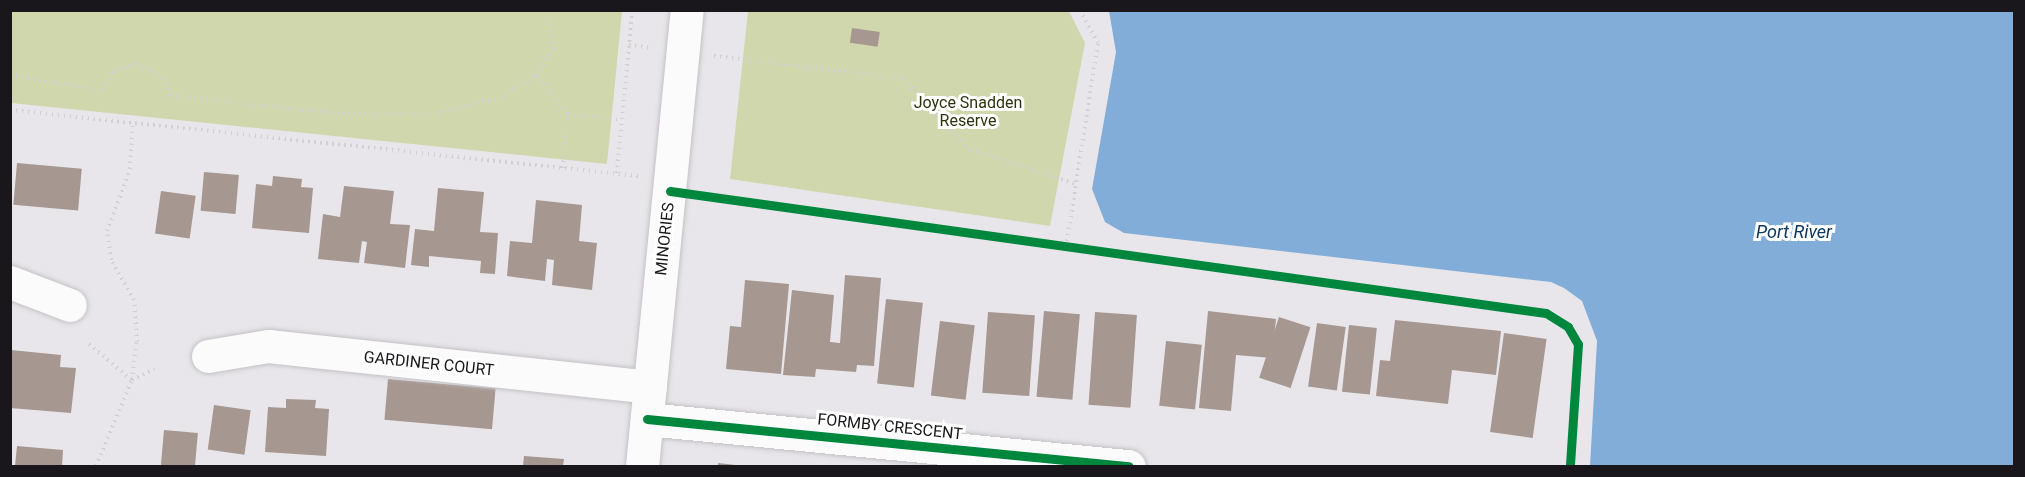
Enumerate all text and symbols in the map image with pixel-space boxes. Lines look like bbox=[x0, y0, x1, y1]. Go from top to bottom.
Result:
park label: Joyce Snadden Reserve bbox=[914, 93, 1022, 131]
street label: MINORIES bbox=[652, 201, 678, 277]
water label: Port River bbox=[1756, 221, 1832, 243]
street label: GARDINER COURT bbox=[363, 348, 495, 380]
street label: FORMBY CRESCENT bbox=[816, 410, 964, 444]

